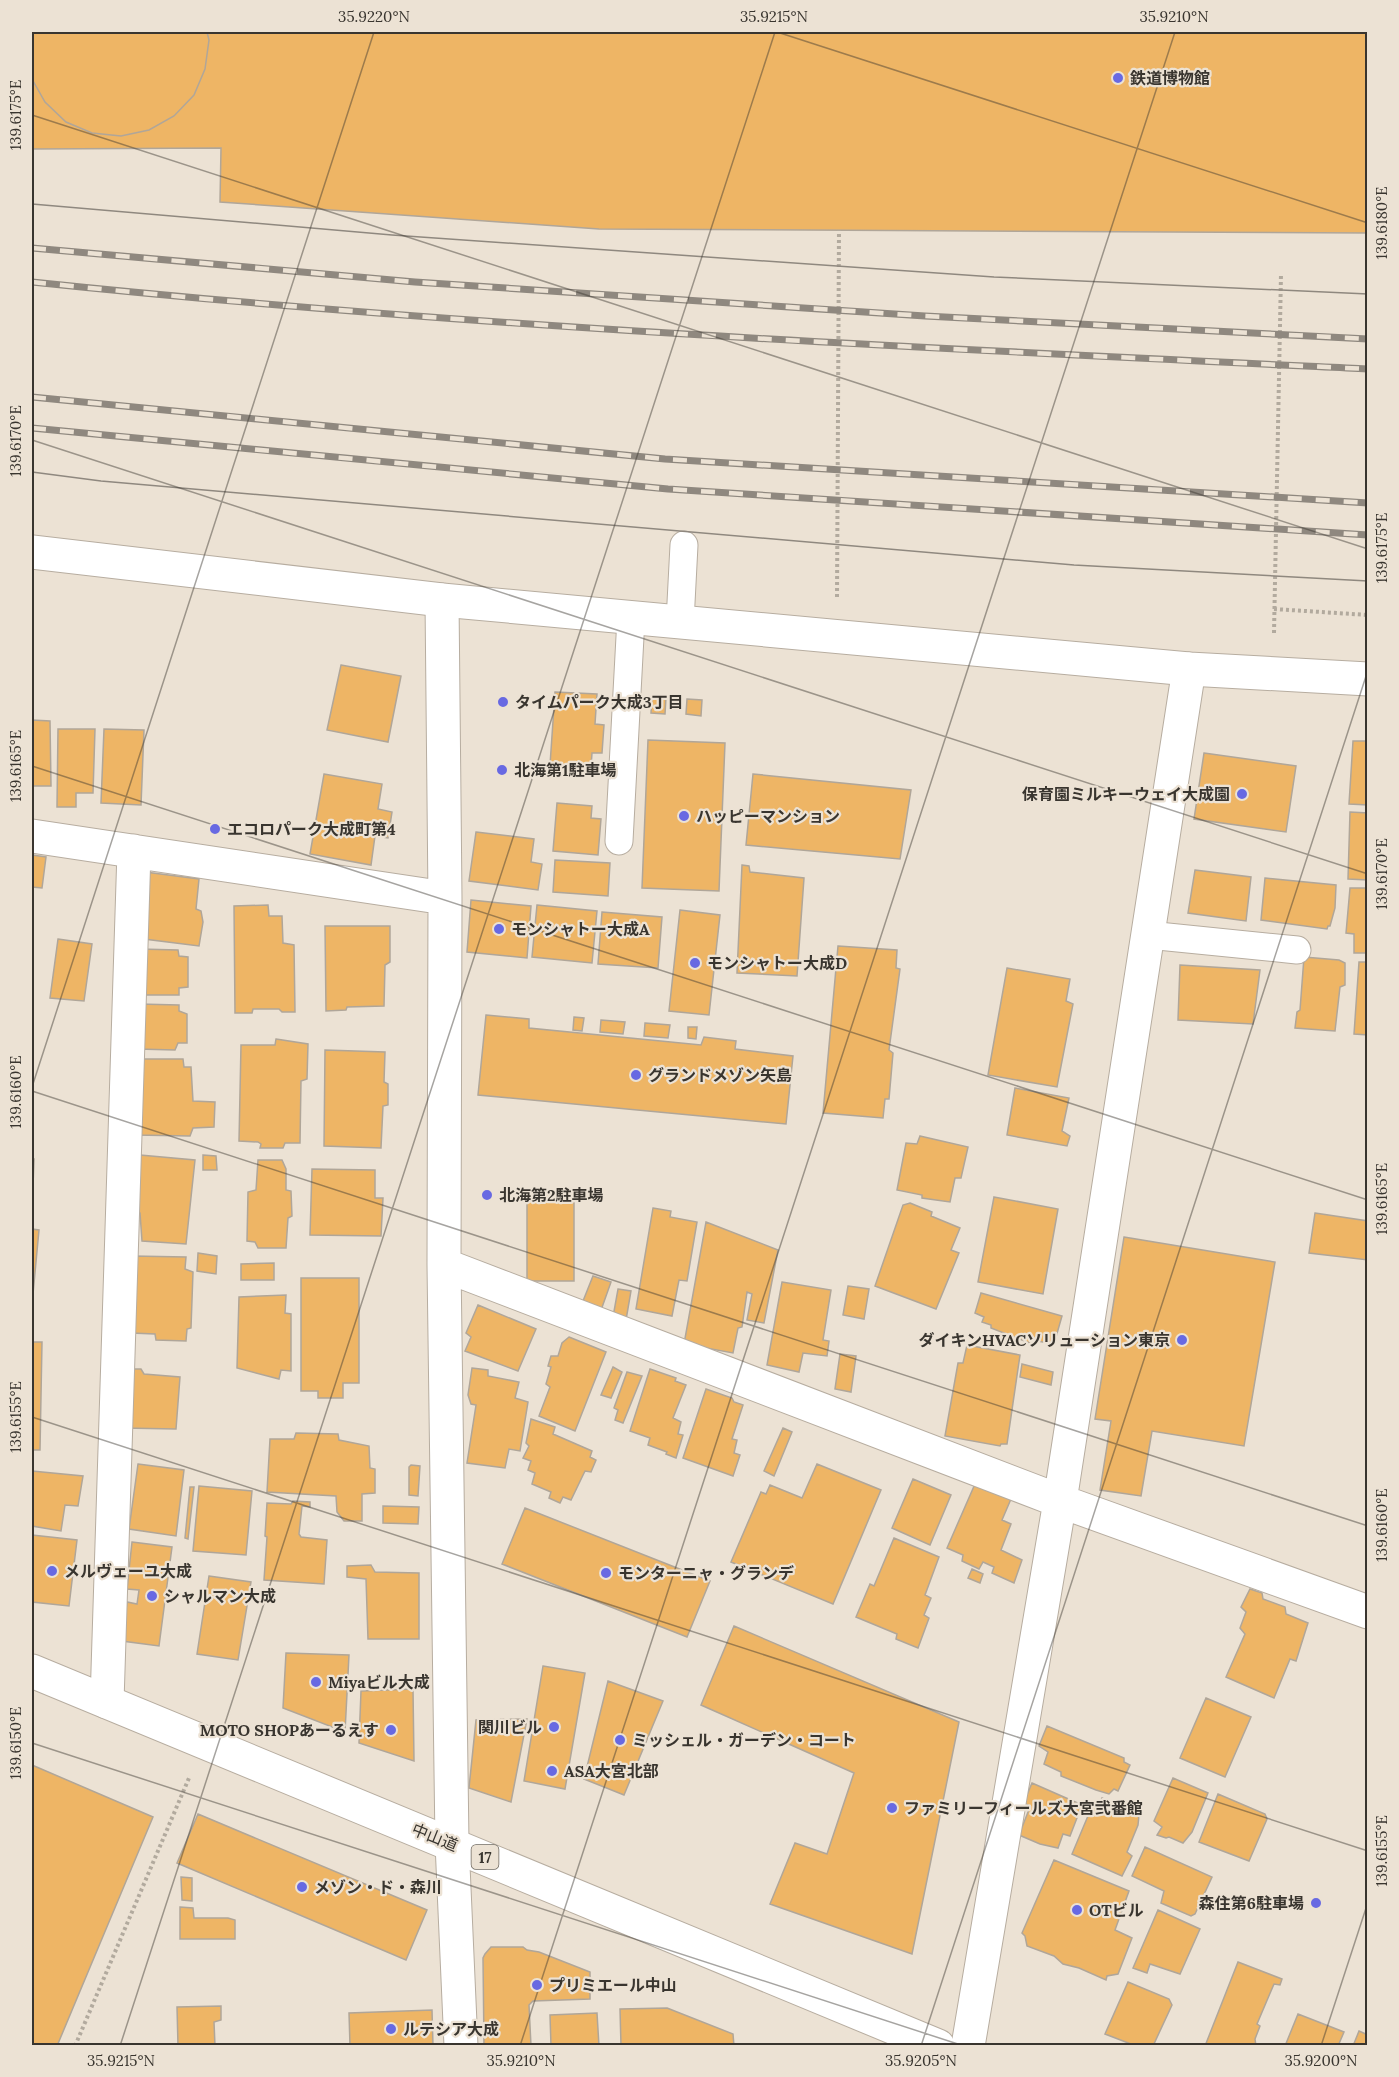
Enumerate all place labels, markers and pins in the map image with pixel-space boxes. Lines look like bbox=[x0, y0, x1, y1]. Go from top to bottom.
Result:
place label: 鉄道博物館 bbox=[1130, 68, 1210, 88]
marker: 鉄道博物館 bbox=[1111, 71, 1125, 85]
place label: タイムパーク大成3丁目 bbox=[515, 692, 684, 712]
marker: タイムパーク大成3丁目 bbox=[496, 695, 510, 709]
place label: 北海第1駐車場 bbox=[514, 760, 617, 780]
marker: 北海第1駐車場 bbox=[495, 763, 509, 777]
place label: 保育園ミルキーウェイ大成園 bbox=[1022, 784, 1230, 804]
marker: 保育園ミルキーウェイ大成園 bbox=[1235, 787, 1249, 801]
place label: ハッピーマンション bbox=[696, 806, 840, 826]
marker: ハッピーマンション bbox=[677, 809, 691, 823]
place label: エコロパーク大成町第4 bbox=[227, 819, 396, 839]
marker: エコロパーク大成町第4 bbox=[208, 822, 222, 836]
place label: モンシャトー大成A bbox=[511, 919, 650, 939]
marker: モンシャトー大成A bbox=[492, 922, 506, 936]
place label: モンシャトー大成D bbox=[707, 953, 847, 973]
marker: モンシャトー大成D bbox=[688, 956, 702, 970]
place label: グランドメゾン矢島 bbox=[648, 1065, 792, 1085]
marker: グランドメゾン矢島 bbox=[629, 1068, 643, 1082]
place label: 北海第2駐車場 bbox=[499, 1185, 604, 1205]
marker: 北海第2駐車場 bbox=[480, 1188, 494, 1202]
place label: ダイキンHVACソリューション東京 bbox=[918, 1330, 1170, 1350]
marker: ダイキンHVACソリューション東京 bbox=[1175, 1333, 1189, 1347]
place label: メルヴェーユ大成 bbox=[64, 1561, 192, 1581]
place label: モンターニャ・グランデ bbox=[618, 1563, 794, 1583]
marker: メルヴェーユ大成 bbox=[45, 1564, 59, 1578]
marker: モンターニャ・グランデ bbox=[599, 1566, 613, 1580]
place label: シャルマン大成 bbox=[164, 1586, 276, 1606]
marker: シャルマン大成 bbox=[145, 1589, 159, 1603]
place label: Miyaビル大成 bbox=[328, 1672, 430, 1692]
marker: Miyaビル大成 bbox=[309, 1675, 323, 1689]
place label: 関川ビル bbox=[478, 1717, 542, 1737]
place label: MOTO SHOPあーるえす bbox=[200, 1720, 379, 1740]
marker: 関川ビル bbox=[547, 1720, 561, 1734]
marker: MOTO SHOPあーるえす bbox=[384, 1723, 398, 1737]
place label: ミッシェル・ガーデン・コート bbox=[632, 1730, 856, 1750]
marker: ミッシェル・ガーデン・コート bbox=[613, 1733, 627, 1747]
place label: ASA大宮北部 bbox=[564, 1761, 659, 1781]
marker: ASA大宮北部 bbox=[545, 1764, 559, 1778]
place label: ファミリーフィールズ大宮弐番館 bbox=[904, 1798, 1143, 1818]
marker: ファミリーフィールズ大宮弐番館 bbox=[885, 1801, 899, 1815]
place label: メゾン・ド・森川 bbox=[314, 1877, 442, 1897]
marker: メゾン・ド・森川 bbox=[295, 1880, 309, 1894]
place label: 森住第6駐車場 bbox=[1199, 1893, 1304, 1913]
marker: 森住第6駐車場 bbox=[1309, 1896, 1323, 1910]
place label: OTビル bbox=[1089, 1900, 1144, 1920]
marker: OTビル bbox=[1070, 1903, 1084, 1917]
place label: プリミエール中山 bbox=[549, 1975, 677, 1995]
marker: プリミエール中山 bbox=[530, 1978, 544, 1992]
place label: ルテシア大成 bbox=[403, 2019, 499, 2039]
marker: ルテシア大成 bbox=[384, 2022, 398, 2036]

